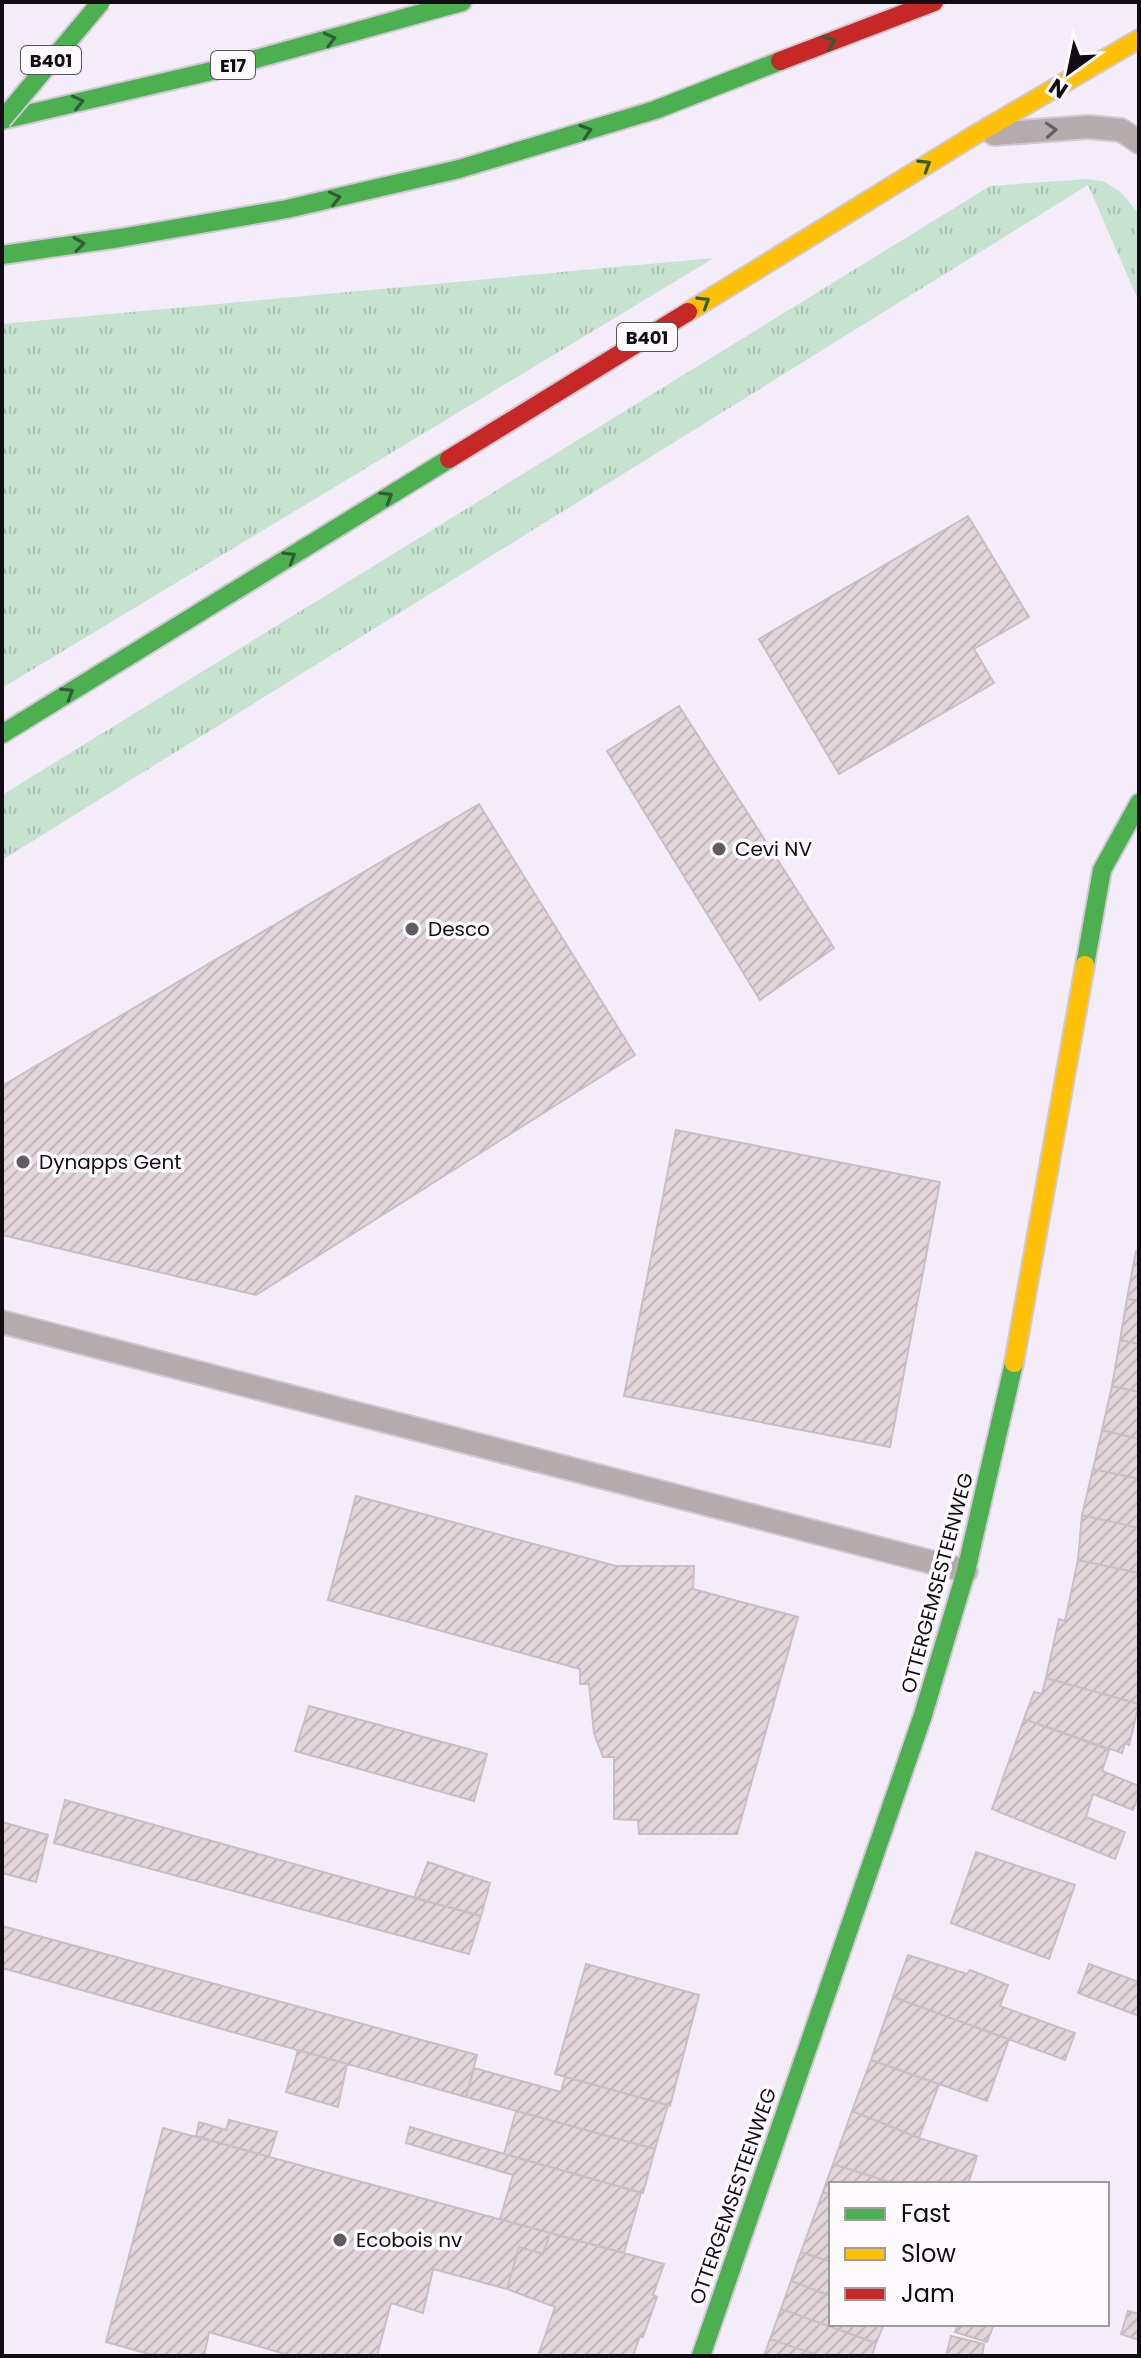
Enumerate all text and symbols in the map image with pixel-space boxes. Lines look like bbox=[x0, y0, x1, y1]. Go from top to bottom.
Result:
one-way arrow bbox=[323, 31, 337, 48]
north arrow bbox=[1029, 32, 1109, 112]
one-way arrow bbox=[822, 35, 836, 52]
road number: B401 bbox=[21, 46, 81, 74]
road number: E17 bbox=[211, 51, 255, 79]
text: N bbox=[1043, 71, 1074, 106]
one-way arrow bbox=[71, 94, 84, 111]
one-way arrow bbox=[1045, 122, 1058, 139]
one-way arrow bbox=[579, 124, 592, 140]
one-way arrow bbox=[916, 160, 931, 175]
one-way arrow bbox=[328, 190, 341, 207]
one-way arrow bbox=[72, 236, 86, 253]
one-way arrow bbox=[695, 296, 710, 311]
road number: B401 bbox=[617, 323, 677, 351]
one-way arrow bbox=[378, 491, 393, 506]
one-way arrow bbox=[281, 551, 296, 566]
one-way arrow bbox=[59, 688, 74, 703]
place label: Cevi NV bbox=[735, 835, 812, 863]
marker: Cevi NV bbox=[710, 840, 728, 858]
place label: Desco bbox=[428, 915, 490, 943]
marker: Desco bbox=[403, 920, 421, 938]
place label: Dynapps Gent bbox=[39, 1148, 182, 1176]
marker: Dynapps Gent bbox=[14, 1153, 32, 1171]
street label: OTTERGEMSESTEENWEG bbox=[894, 1470, 980, 1696]
street label: OTTERGEMSESTEENWEG bbox=[683, 2084, 783, 2308]
legend bbox=[829, 2182, 1109, 2326]
text: Fast bbox=[901, 2197, 951, 2230]
place label: Ecobois nv bbox=[356, 2226, 462, 2254]
marker: Ecobois nv bbox=[331, 2231, 349, 2249]
text: Slow bbox=[901, 2237, 956, 2270]
text: Jam bbox=[901, 2277, 955, 2310]

